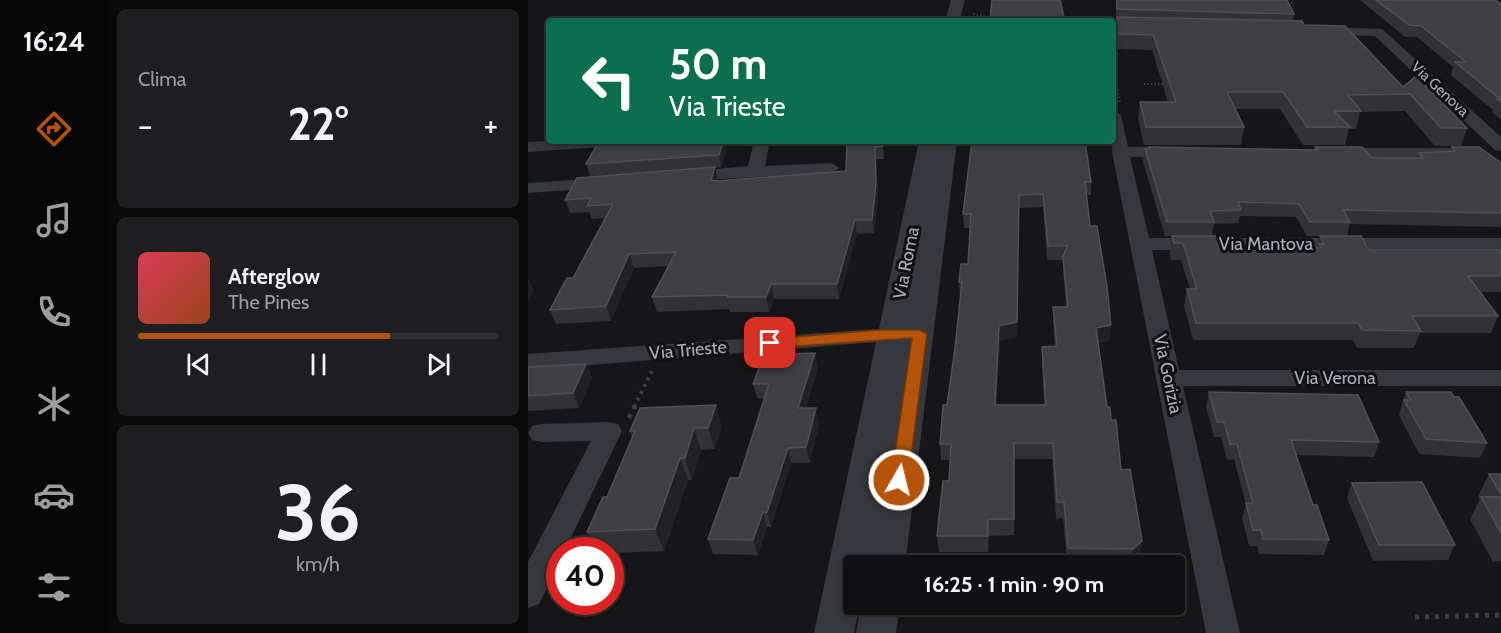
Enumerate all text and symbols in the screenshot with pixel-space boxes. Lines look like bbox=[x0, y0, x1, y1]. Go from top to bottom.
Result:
text: 16:24 bbox=[23, 25, 85, 58]
text: 50 m bbox=[669, 38, 767, 90]
icon: left bbox=[570, 42, 648, 120]
street label: Via Genova bbox=[1407, 58, 1473, 121]
text: Clima bbox=[138, 67, 186, 91]
text: Via Trieste bbox=[669, 90, 786, 123]
text: 22° bbox=[288, 97, 348, 151]
text: − bbox=[138, 105, 153, 145]
text: + bbox=[483, 105, 498, 145]
icon: directions bbox=[33, 108, 75, 150]
icon: music bbox=[33, 199, 75, 241]
street label: Via Roma bbox=[888, 225, 924, 301]
street label: Via Mantova bbox=[1219, 233, 1314, 255]
text: Afterglow bbox=[228, 263, 320, 290]
text: The Pines bbox=[228, 290, 309, 314]
icon: phone bbox=[33, 291, 75, 333]
pin bbox=[744, 317, 795, 368]
icon: arrive bbox=[753, 326, 786, 359]
street label: Via Gorizia bbox=[1149, 332, 1187, 416]
street label: Via Trieste bbox=[648, 336, 728, 364]
icon: previous bbox=[182, 348, 215, 381]
icon: pause bbox=[302, 348, 335, 381]
icon: next bbox=[422, 348, 455, 381]
street label: Via Verona bbox=[1294, 367, 1376, 389]
icon: climate bbox=[33, 383, 75, 425]
position arrow bbox=[867, 448, 931, 512]
text: 36 bbox=[275, 465, 361, 560]
icon: car bbox=[33, 474, 75, 516]
speed limit sign: 40 bbox=[546, 537, 624, 615]
text: km/h bbox=[296, 552, 340, 576]
icon: filters bbox=[33, 566, 75, 608]
text: 16:25 · 1 min · 90 m bbox=[924, 571, 1104, 598]

